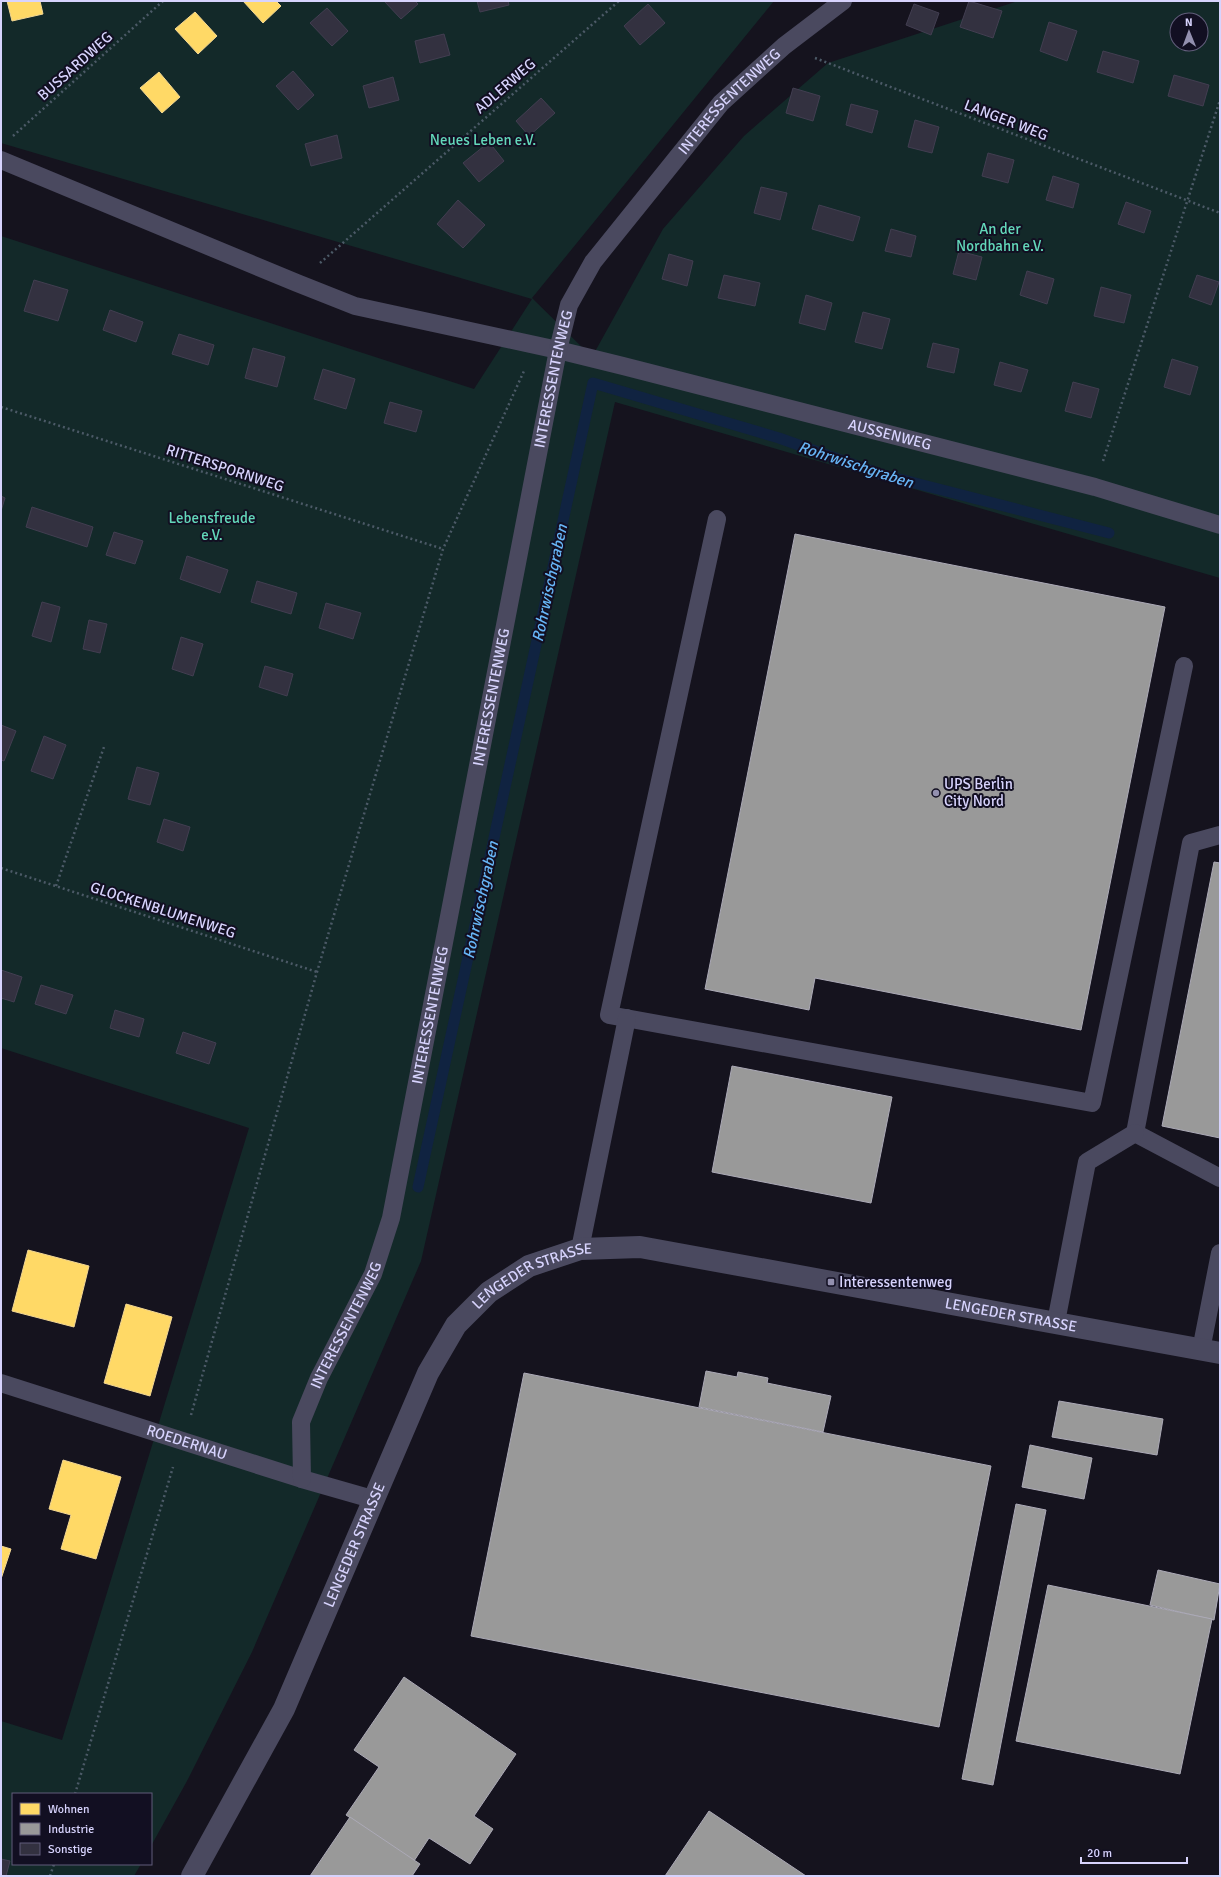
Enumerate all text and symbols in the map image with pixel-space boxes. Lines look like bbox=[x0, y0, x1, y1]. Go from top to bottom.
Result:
north arrow bbox=[1169, 12, 1209, 52]
text: N bbox=[1185, 16, 1193, 29]
street label: BUSSARDWEG bbox=[34, 28, 116, 104]
street label: INTERESSENTENWEG bbox=[674, 45, 784, 158]
street label: ADLERWEG bbox=[471, 55, 539, 117]
street label: LANGER WEG bbox=[962, 96, 1050, 144]
park label: Neues Leben e.V. bbox=[430, 131, 536, 149]
park label: An der Nordbahn e.V. bbox=[956, 220, 1044, 255]
street label: INTERESSENTENWEG bbox=[530, 308, 576, 450]
street label: AUSSENWEG bbox=[846, 415, 933, 454]
water label: Rohrwischgraben bbox=[796, 437, 917, 493]
street label: RITTERSPORNWEG bbox=[164, 440, 286, 496]
park label: Lebensfreude e.V. bbox=[169, 509, 255, 544]
water label: Rohrwischgraben bbox=[528, 521, 572, 644]
street label: INTERESSENTENWEG bbox=[469, 627, 513, 768]
place label: UPS Berlin City Nord bbox=[944, 775, 1013, 810]
marker: UPS Berlin City Nord bbox=[931, 788, 941, 798]
water label: Rohrwischgraben bbox=[459, 838, 503, 961]
street label: GLOCKENBLUMENWEG bbox=[88, 878, 238, 942]
street label: INTERESSENTENWEG bbox=[408, 945, 452, 1086]
street label: LENGEDER STRASSE bbox=[468, 1239, 592, 1313]
street label: INTERESSENTENWEG bbox=[307, 1259, 385, 1391]
place label: Interessentenweg bbox=[839, 1273, 952, 1291]
marker: Interessentenweg bbox=[826, 1277, 836, 1287]
street label: LENGEDER STRASSE bbox=[943, 1294, 1078, 1336]
street label: ROEDERNAU bbox=[144, 1421, 229, 1464]
street label: LENGEDER STRASSE bbox=[320, 1480, 389, 1610]
legend bbox=[12, 1793, 152, 1865]
text: Wohnen bbox=[48, 1802, 90, 1817]
text: Industrie bbox=[48, 1822, 94, 1837]
scale bar bbox=[1081, 1839, 1187, 1865]
text: Sonstige bbox=[48, 1842, 93, 1857]
text: 20 m bbox=[1087, 1846, 1112, 1861]

